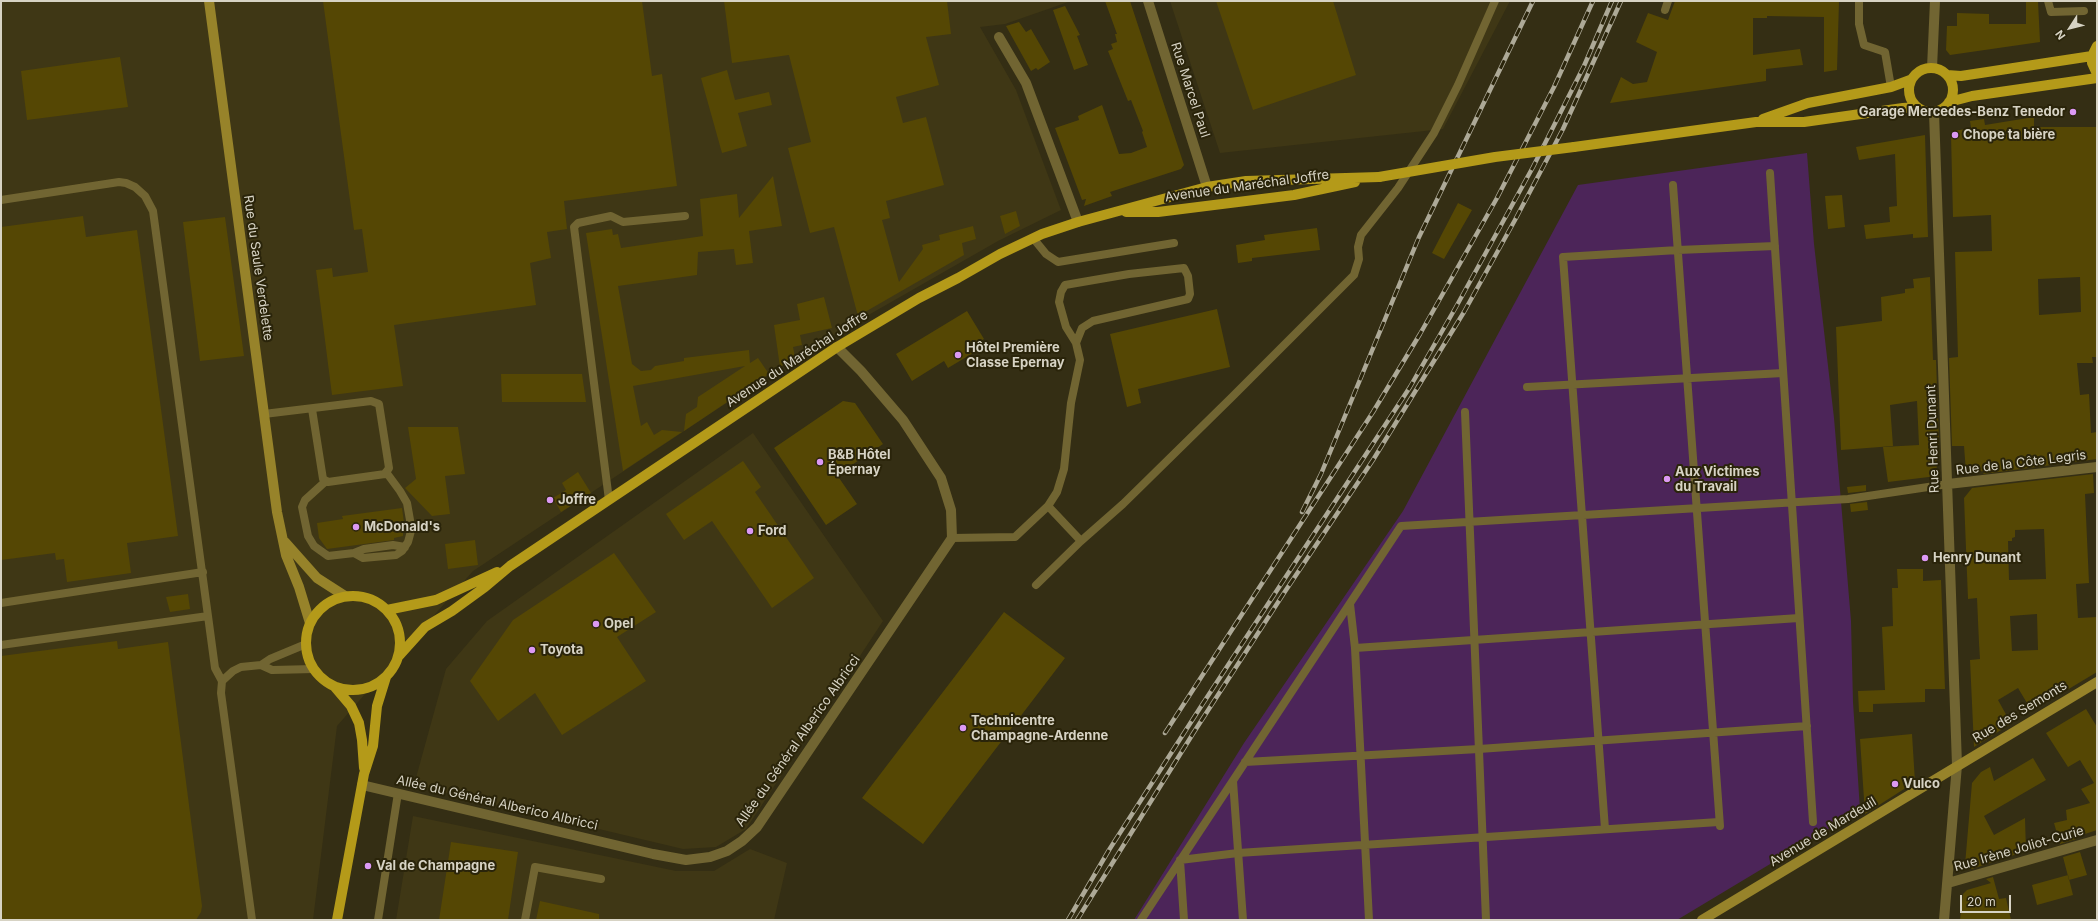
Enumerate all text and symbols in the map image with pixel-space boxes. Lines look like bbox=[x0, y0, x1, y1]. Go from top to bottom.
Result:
north arrow bbox=[2050, 8, 2090, 48]
text: N bbox=[2052, 28, 2068, 43]
street label: Rue Marcel Paul bbox=[1167, 40, 1213, 140]
place label: Garage Mercedes-Benz Tenedor bbox=[1859, 104, 2065, 120]
marker: Garage Mercedes-Benz Tenedor bbox=[2068, 107, 2078, 117]
place label: Chope ta bière bbox=[1963, 127, 2055, 143]
marker: Chope ta bière bbox=[1950, 130, 1960, 140]
street label: Avenue du Maréchal Joffre bbox=[1164, 167, 1330, 205]
street label: Rue du Saule Verdelette bbox=[240, 194, 276, 342]
street label: Avenue du Maréchal Joffre bbox=[723, 307, 871, 411]
place label: Hôtel Première Classe Epernay bbox=[966, 340, 1065, 371]
marker: Hôtel Première Classe Epernay bbox=[953, 350, 963, 360]
street label: Rue Henri Dunant bbox=[1923, 385, 1943, 493]
place label: B&B Hôtel Épernay bbox=[828, 447, 891, 478]
street label: Rue de la Côte Legris bbox=[1955, 447, 2087, 479]
marker: B&B Hôtel Épernay bbox=[815, 457, 825, 467]
place label: Aux Victimes du Travail bbox=[1675, 464, 1759, 495]
marker: Aux Victimes du Travail bbox=[1662, 474, 1672, 484]
place label: Joffre bbox=[558, 492, 596, 508]
marker: Joffre bbox=[545, 495, 555, 505]
place label: McDonald's bbox=[364, 519, 440, 535]
marker: McDonald's bbox=[351, 522, 361, 532]
place label: Ford bbox=[758, 523, 786, 539]
marker: Ford bbox=[745, 526, 755, 536]
place label: Henry Dunant bbox=[1933, 550, 2021, 566]
marker: Henry Dunant bbox=[1920, 553, 1930, 563]
place label: Opel bbox=[604, 616, 633, 632]
marker: Opel bbox=[591, 619, 601, 629]
place label: Toyota bbox=[540, 642, 583, 658]
marker: Toyota bbox=[527, 645, 537, 655]
street label: Allée du Général Alberico Albricci bbox=[733, 652, 863, 830]
street label: Rue des Semonts bbox=[1970, 678, 2070, 746]
place label: Technicentre Champagne-Ardenne bbox=[971, 713, 1108, 744]
marker: Technicentre Champagne-Ardenne bbox=[958, 723, 968, 733]
street label: Allée du Général Alberico Albricci bbox=[395, 772, 599, 834]
place label: Vulco bbox=[1903, 776, 1940, 792]
marker: Vulco bbox=[1890, 779, 1900, 789]
street label: Avenue de Mardeuil bbox=[1767, 794, 1879, 870]
street label: Rue Irène Joliot-Curie bbox=[1952, 823, 2086, 875]
place label: Val de Champagne bbox=[376, 858, 495, 874]
marker: Val de Champagne bbox=[363, 861, 373, 871]
scale bar bbox=[1962, 887, 2013, 913]
text: 20 m bbox=[1967, 894, 1996, 909]

